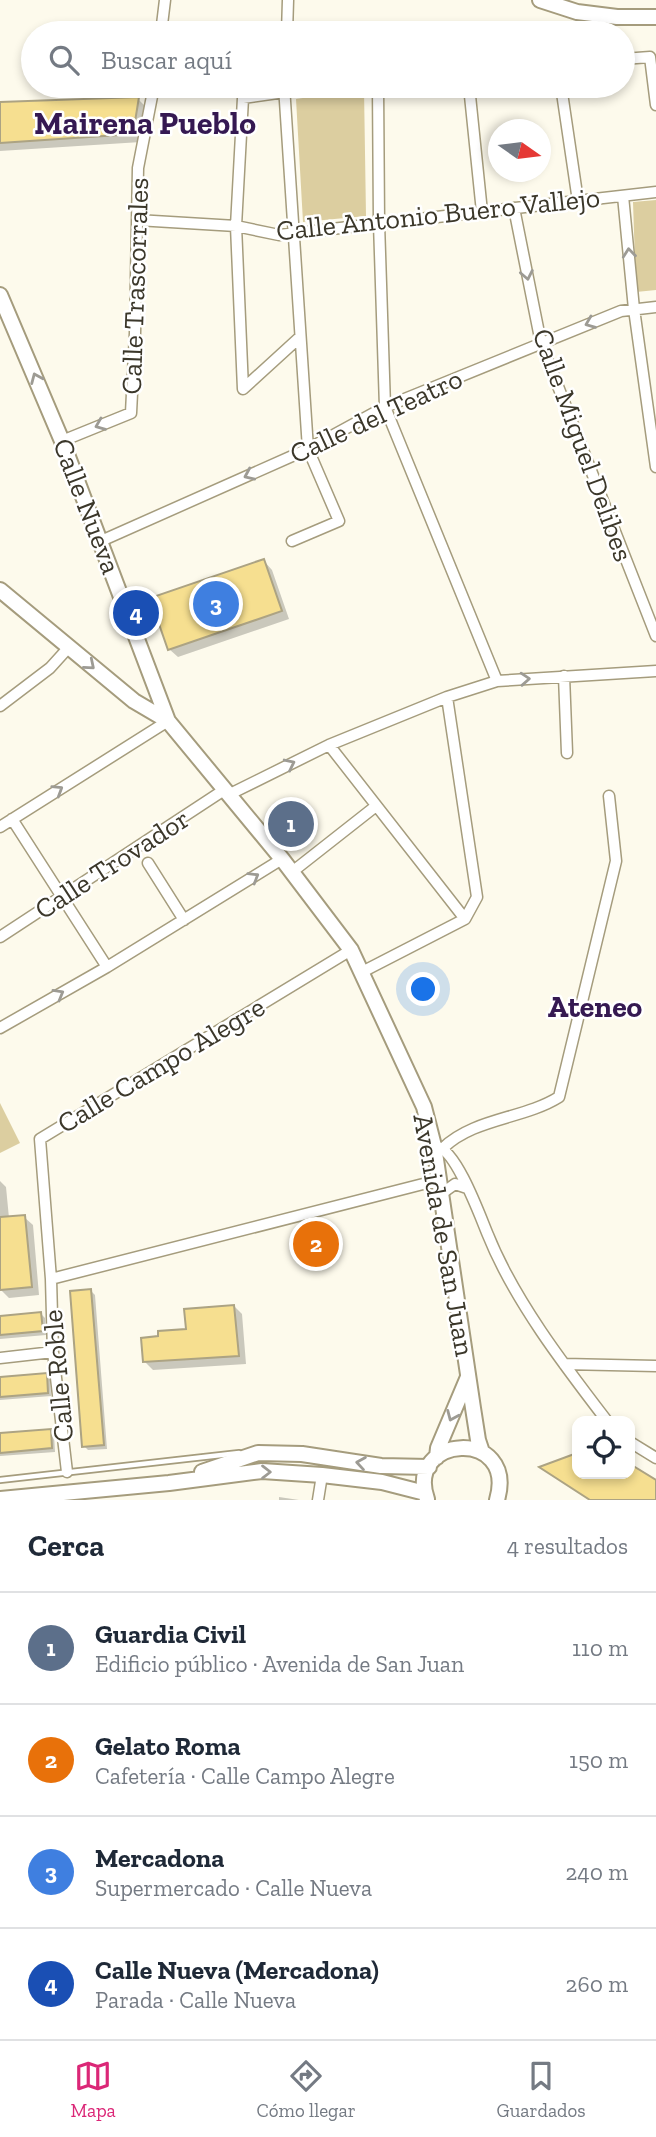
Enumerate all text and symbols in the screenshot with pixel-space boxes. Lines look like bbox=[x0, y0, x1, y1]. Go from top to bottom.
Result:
search box bbox=[21, 21, 635, 98]
icon: search bbox=[45, 41, 83, 79]
text: Buscar aquí bbox=[101, 44, 232, 76]
district label: Mairena Pueblo bbox=[34, 104, 256, 142]
north arrow bbox=[488, 119, 551, 182]
street label: Calle Trascorrales bbox=[115, 177, 155, 395]
street label: Calle Antonio Buero Vallejo bbox=[274, 181, 602, 247]
one-way arrow bbox=[622, 247, 637, 258]
one-way arrow bbox=[519, 269, 534, 281]
one-way arrow bbox=[585, 315, 597, 329]
street label: Calle Miguel Delibes bbox=[526, 324, 640, 566]
street label: Calle del Teatro bbox=[284, 362, 468, 470]
one-way arrow bbox=[30, 373, 44, 385]
one-way arrow bbox=[95, 417, 107, 431]
street label: Calle Nueva bbox=[46, 434, 128, 579]
one-way arrow bbox=[243, 467, 256, 481]
pin: 3 bbox=[193, 578, 239, 630]
pin: 4 bbox=[113, 587, 159, 639]
one-way arrow bbox=[82, 657, 95, 669]
one-way arrow bbox=[520, 672, 531, 687]
one-way arrow bbox=[283, 759, 295, 773]
one-way arrow bbox=[50, 786, 63, 799]
pin: 1 bbox=[268, 798, 314, 850]
street label: Calle Trovador bbox=[29, 802, 195, 926]
one-way arrow bbox=[247, 872, 260, 885]
your location bbox=[406, 972, 440, 1006]
one-way arrow bbox=[52, 989, 65, 1002]
district label: Ateneo bbox=[548, 989, 643, 1025]
street label: Calle Campo Alegre bbox=[51, 990, 271, 1140]
street label: Avenida de San Juan bbox=[406, 1111, 482, 1359]
pin: 2 bbox=[293, 1218, 339, 1270]
street label: Calle Roble bbox=[36, 1308, 80, 1444]
one-way arrow bbox=[446, 1409, 460, 1421]
map controls bbox=[572, 1416, 635, 1479]
button: locate bbox=[572, 1416, 635, 1479]
one-way arrow bbox=[355, 1456, 367, 1471]
one-way arrow bbox=[262, 1464, 272, 1480]
text: Cerca bbox=[28, 1528, 104, 1564]
text: 4 resultados bbox=[507, 1532, 628, 1560]
text: Guardia Civil bbox=[95, 1618, 246, 1650]
text: 1 bbox=[46, 1634, 56, 1662]
text: 110 m bbox=[572, 1634, 628, 1662]
text: Edificio público · Avenida de San Juan bbox=[95, 1650, 464, 1678]
text: Gelato Roma bbox=[95, 1730, 241, 1762]
text: 2 bbox=[45, 1746, 57, 1774]
text: 150 m bbox=[569, 1746, 628, 1774]
text: Cafetería · Calle Campo Alegre bbox=[95, 1762, 395, 1790]
text: Mercadona bbox=[95, 1842, 224, 1874]
text: 3 bbox=[45, 1858, 57, 1886]
text: 240 m bbox=[565, 1858, 628, 1886]
text: Supermercado · Calle Nueva bbox=[95, 1874, 372, 1902]
text: Calle Nueva (Mercadona) bbox=[95, 1954, 379, 1986]
text: 4 bbox=[44, 1970, 58, 1998]
text: 260 m bbox=[566, 1970, 628, 1998]
text: Parada · Calle Nueva bbox=[95, 1986, 296, 2014]
tab: Mapa bbox=[70, 2057, 116, 2122]
tab: Cómo llegar bbox=[257, 2057, 356, 2122]
tab: Guardados bbox=[497, 2057, 586, 2122]

